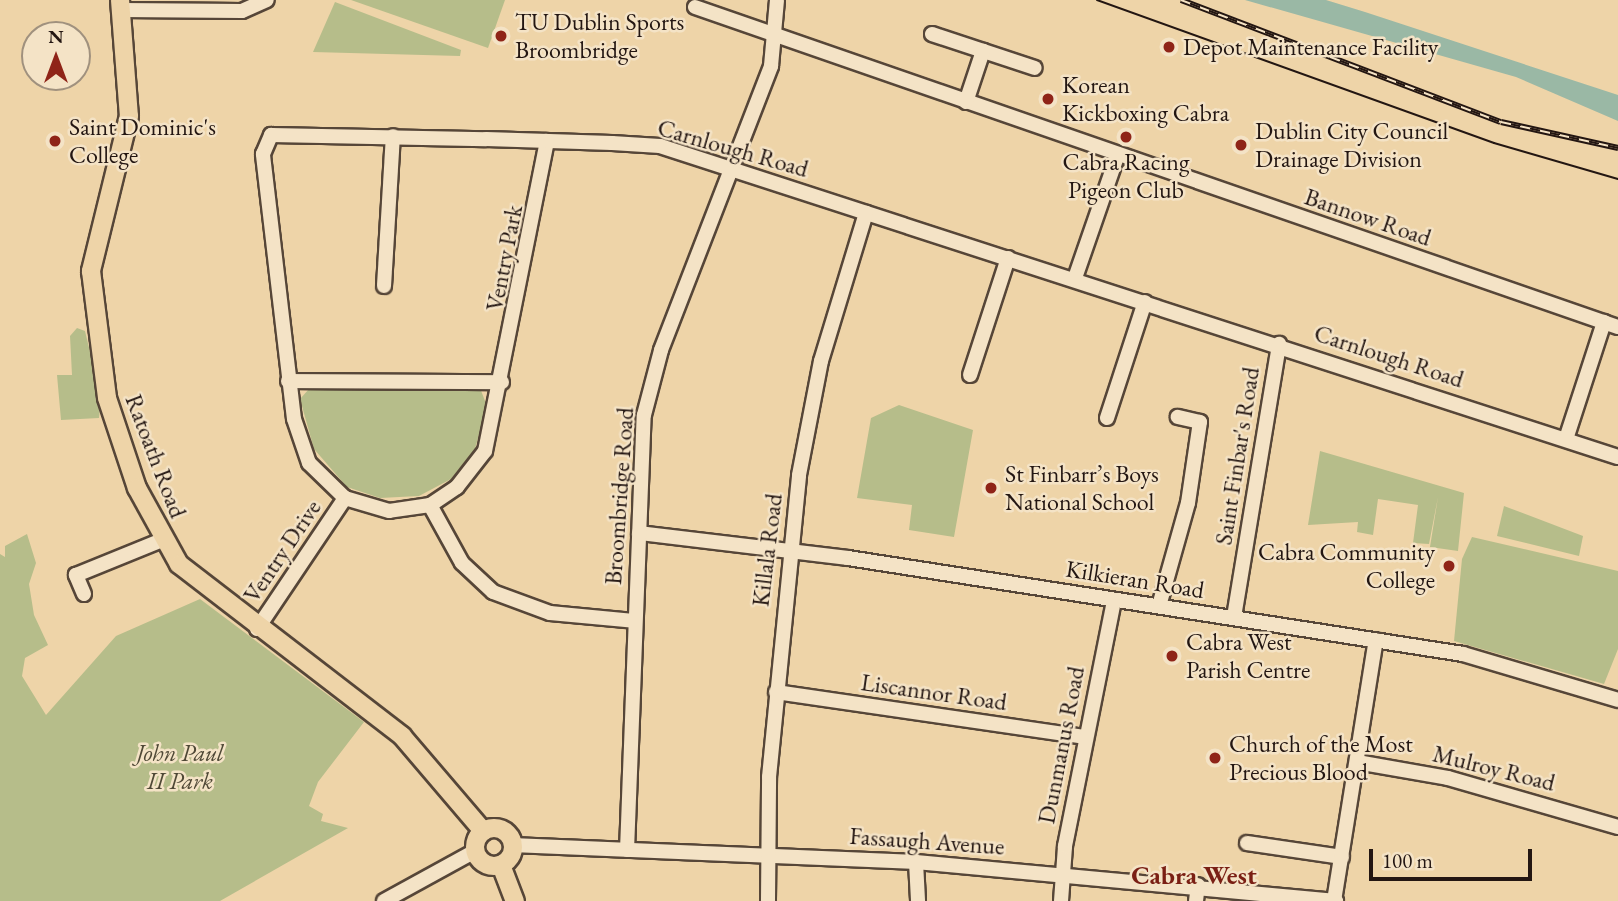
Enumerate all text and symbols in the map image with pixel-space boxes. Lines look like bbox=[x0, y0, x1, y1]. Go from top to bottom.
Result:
place label: TU Dublin Sports Broombridge bbox=[515, 8, 684, 64]
north arrow bbox=[21, 21, 91, 91]
text: N bbox=[48, 24, 64, 49]
marker: TU Dublin Sports Broombridge bbox=[493, 28, 509, 44]
place label: Depot Maintenance Facility bbox=[1183, 33, 1438, 61]
marker: Depot Maintenance Facility bbox=[1161, 39, 1177, 55]
place label: Korean Kickboxing Cabra bbox=[1062, 71, 1229, 127]
marker: Korean Kickboxing Cabra bbox=[1040, 91, 1056, 107]
place label: Saint Dominic's College bbox=[69, 113, 216, 169]
street label: Carnlough Road bbox=[654, 113, 812, 183]
place label: Dublin City Council Drainage Division bbox=[1255, 117, 1448, 173]
marker: Cabra Racing Pigeon Club bbox=[1118, 129, 1134, 145]
marker: Saint Dominic's College bbox=[47, 133, 63, 149]
marker: Dublin City Council Drainage Division bbox=[1233, 137, 1249, 153]
place label: Cabra Racing Pigeon Club bbox=[1063, 148, 1189, 204]
street label: Bannow Road bbox=[1301, 182, 1435, 252]
street label: Ventry Park bbox=[480, 202, 528, 314]
street label: Carnlough Road bbox=[1311, 318, 1467, 394]
street label: Saint Finbar's Road bbox=[1209, 365, 1265, 547]
street label: Ratoath Road bbox=[119, 390, 193, 522]
street label: Broombridge Road bbox=[598, 406, 640, 586]
place label: St Finbarr’s Boys National School bbox=[1005, 460, 1159, 516]
marker: St Finbarr’s Boys National School bbox=[983, 480, 999, 496]
street label: Killala Road bbox=[746, 492, 788, 608]
street label: Ventry Drive bbox=[237, 494, 327, 608]
place label: Cabra Community College bbox=[1258, 538, 1435, 594]
street label: Kilkieran Road bbox=[1064, 554, 1206, 604]
marker: Cabra Community College bbox=[1441, 558, 1457, 574]
place label: Cabra West Parish Centre bbox=[1186, 628, 1310, 684]
marker: Cabra West Parish Centre bbox=[1164, 648, 1180, 664]
street label: Dunmanus Road bbox=[1032, 664, 1090, 826]
street label: Liscannor Road bbox=[859, 668, 1009, 716]
place label: Church of the Most Precious Blood bbox=[1229, 730, 1413, 786]
park label: John Paul II Park bbox=[136, 739, 224, 795]
street label: Mulroy Road bbox=[1430, 739, 1558, 797]
marker: Church of the Most Precious Blood bbox=[1207, 750, 1223, 766]
street label: Fassaugh Avenue bbox=[849, 821, 1005, 861]
scale bar bbox=[1373, 834, 1536, 878]
text: 100 m bbox=[1382, 847, 1433, 874]
district label: Cabra West bbox=[1131, 860, 1257, 892]

